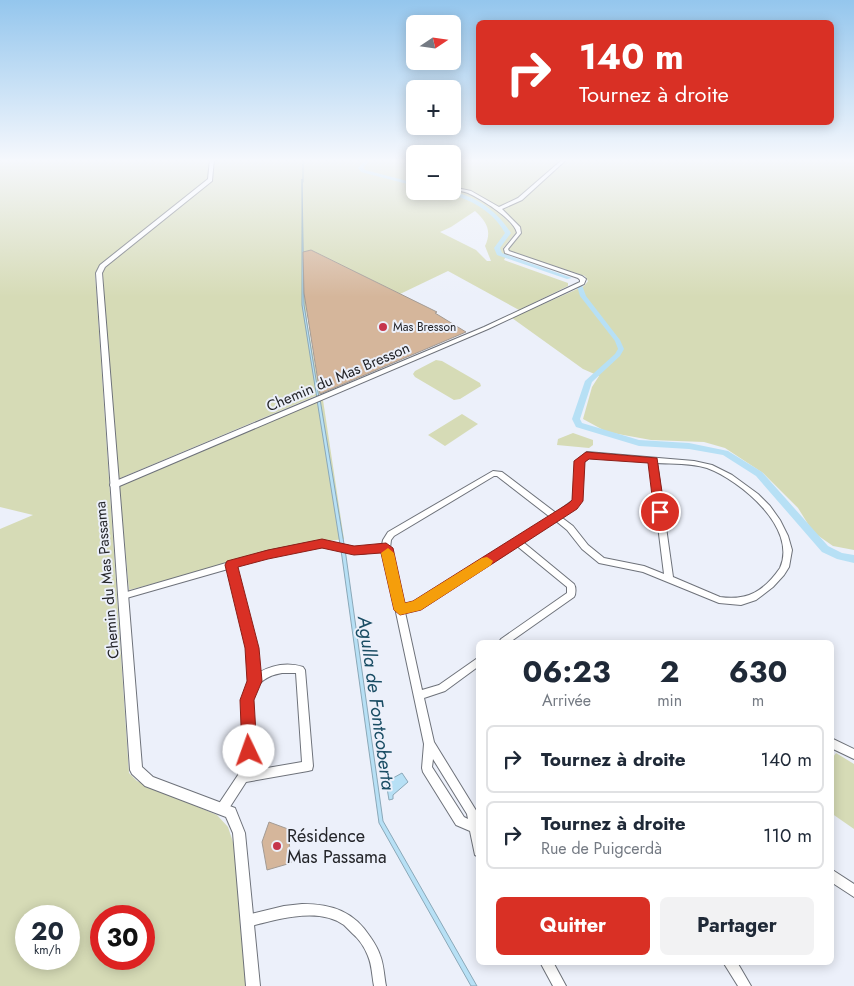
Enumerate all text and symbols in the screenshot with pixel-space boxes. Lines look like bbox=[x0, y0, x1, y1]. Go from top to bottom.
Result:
north arrow bbox=[406, 15, 461, 70]
map controls bbox=[406, 15, 461, 200]
text: 140 m bbox=[579, 32, 684, 82]
icon: right bbox=[496, 40, 561, 105]
text: Tournez à droite bbox=[579, 78, 729, 110]
button: + bbox=[406, 80, 461, 135]
button: − bbox=[406, 145, 461, 200]
place label: Mas Bresson bbox=[393, 318, 456, 336]
marker: Mas Bresson bbox=[377, 321, 389, 333]
street label: Chemin du Mas Bresson bbox=[263, 337, 413, 417]
pin bbox=[639, 491, 681, 533]
icon: arrive bbox=[646, 498, 674, 526]
street label: Chemin du Mas Passama bbox=[89, 500, 125, 660]
water label: Agulla de Fontcoberta bbox=[351, 613, 402, 792]
text: 06:23 bbox=[523, 650, 611, 693]
text: 2 bbox=[660, 650, 679, 693]
text: 630 bbox=[729, 650, 787, 693]
text: Arrivée bbox=[542, 689, 591, 712]
text: min bbox=[657, 689, 682, 712]
text: m bbox=[752, 689, 764, 712]
position arrow bbox=[222, 724, 274, 776]
icon: right bbox=[498, 745, 526, 773]
text: Tournez à droite bbox=[541, 746, 686, 773]
text: 140 m bbox=[760, 746, 812, 773]
text: Tournez à droite bbox=[541, 810, 686, 837]
icon: right bbox=[498, 821, 526, 849]
text: 110 m bbox=[763, 822, 812, 849]
place label: Résidence Mas Passama bbox=[287, 823, 387, 870]
text: Rue de Puigcerdà bbox=[541, 837, 662, 860]
marker: Résidence Mas Passama bbox=[271, 840, 283, 852]
button: Quitter bbox=[496, 897, 650, 955]
button: Partager bbox=[660, 897, 814, 955]
speed limit sign: 30 bbox=[90, 905, 155, 970]
text: 20 bbox=[31, 913, 64, 949]
text: km/h bbox=[34, 941, 61, 959]

